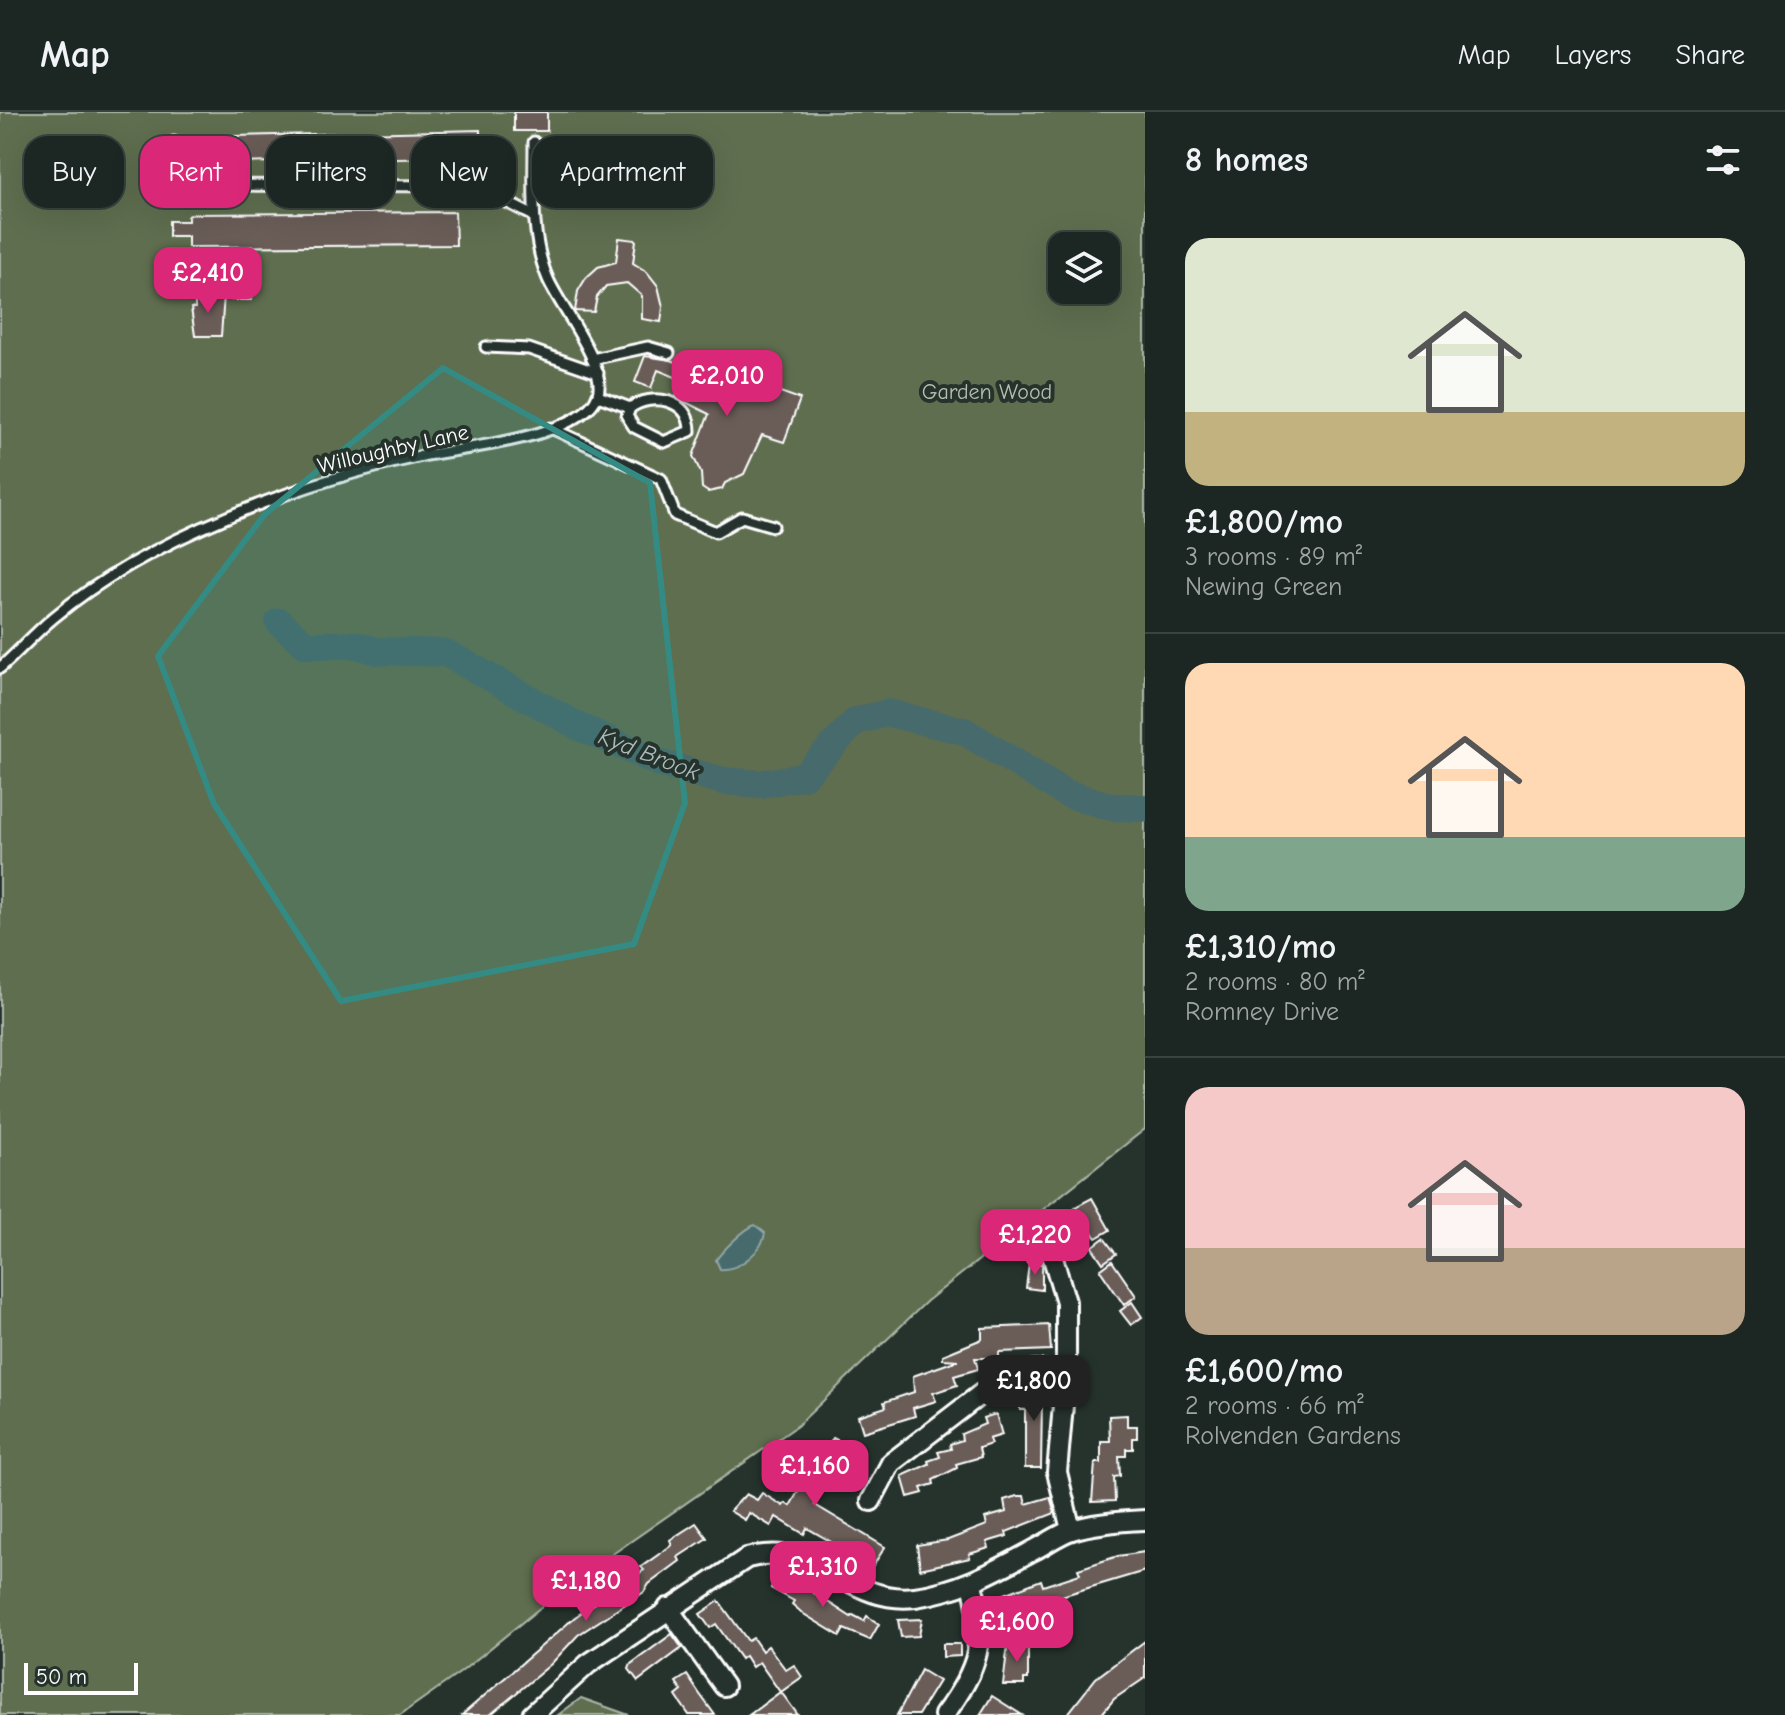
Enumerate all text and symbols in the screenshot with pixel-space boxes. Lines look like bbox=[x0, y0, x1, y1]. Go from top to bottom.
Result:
text: Map bbox=[40, 33, 110, 77]
text: Map bbox=[1458, 39, 1511, 71]
text: Layers bbox=[1555, 39, 1631, 71]
text: Share bbox=[1675, 39, 1745, 71]
chip: Buy bbox=[24, 136, 124, 208]
chip: Rent bbox=[140, 136, 250, 208]
chip: Filters bbox=[266, 136, 395, 208]
chip: New bbox=[411, 136, 516, 208]
chip: Apartment bbox=[532, 136, 713, 208]
icon: filters bbox=[1701, 138, 1745, 182]
text: 8 homes bbox=[1185, 140, 1308, 180]
map controls bbox=[1048, 232, 1120, 304]
button: layers bbox=[1048, 232, 1120, 304]
pin: £2,410 bbox=[143, 247, 273, 315]
text: £2,410 bbox=[172, 258, 244, 288]
icon: home bbox=[1393, 290, 1537, 434]
pin: £2,010 bbox=[662, 350, 792, 418]
text: £2,010 bbox=[690, 361, 764, 391]
park label: Garden Wood bbox=[922, 379, 1052, 405]
street label: Willoughby Lane bbox=[315, 419, 471, 479]
text: £1,800/mo bbox=[1185, 502, 1343, 542]
text: 3 rooms · 89 m² bbox=[1185, 542, 1362, 572]
text: Newing Green bbox=[1185, 572, 1342, 602]
icon: home bbox=[1393, 715, 1537, 859]
water label: Kyd Brook bbox=[595, 722, 704, 786]
text: £1,310/mo bbox=[1185, 927, 1336, 967]
text: 2 rooms · 80 m² bbox=[1185, 967, 1365, 997]
text: Romney Drive bbox=[1185, 997, 1339, 1027]
icon: home bbox=[1393, 1139, 1537, 1283]
pin: £1,220 bbox=[970, 1209, 1100, 1277]
text: £1,220 bbox=[998, 1220, 1072, 1250]
text: £1,600/mo bbox=[1185, 1351, 1343, 1391]
pin: £1,800 bbox=[969, 1355, 1099, 1423]
text: £1,800 bbox=[996, 1366, 1072, 1396]
text: 2 rooms · 66 m² bbox=[1185, 1391, 1364, 1421]
text: Rolvenden Gardens bbox=[1185, 1421, 1401, 1451]
pin: £1,160 bbox=[750, 1440, 880, 1508]
text: £1,160 bbox=[780, 1451, 850, 1481]
pin: £1,310 bbox=[758, 1541, 888, 1609]
text: £1,310 bbox=[788, 1552, 858, 1582]
pin: £1,180 bbox=[521, 1555, 651, 1623]
text: £1,180 bbox=[551, 1566, 621, 1596]
pin: £1,600 bbox=[952, 1596, 1082, 1664]
text: £1,600 bbox=[979, 1607, 1055, 1637]
scale bar bbox=[24, 1659, 138, 1695]
text: 50 m bbox=[36, 1664, 87, 1690]

